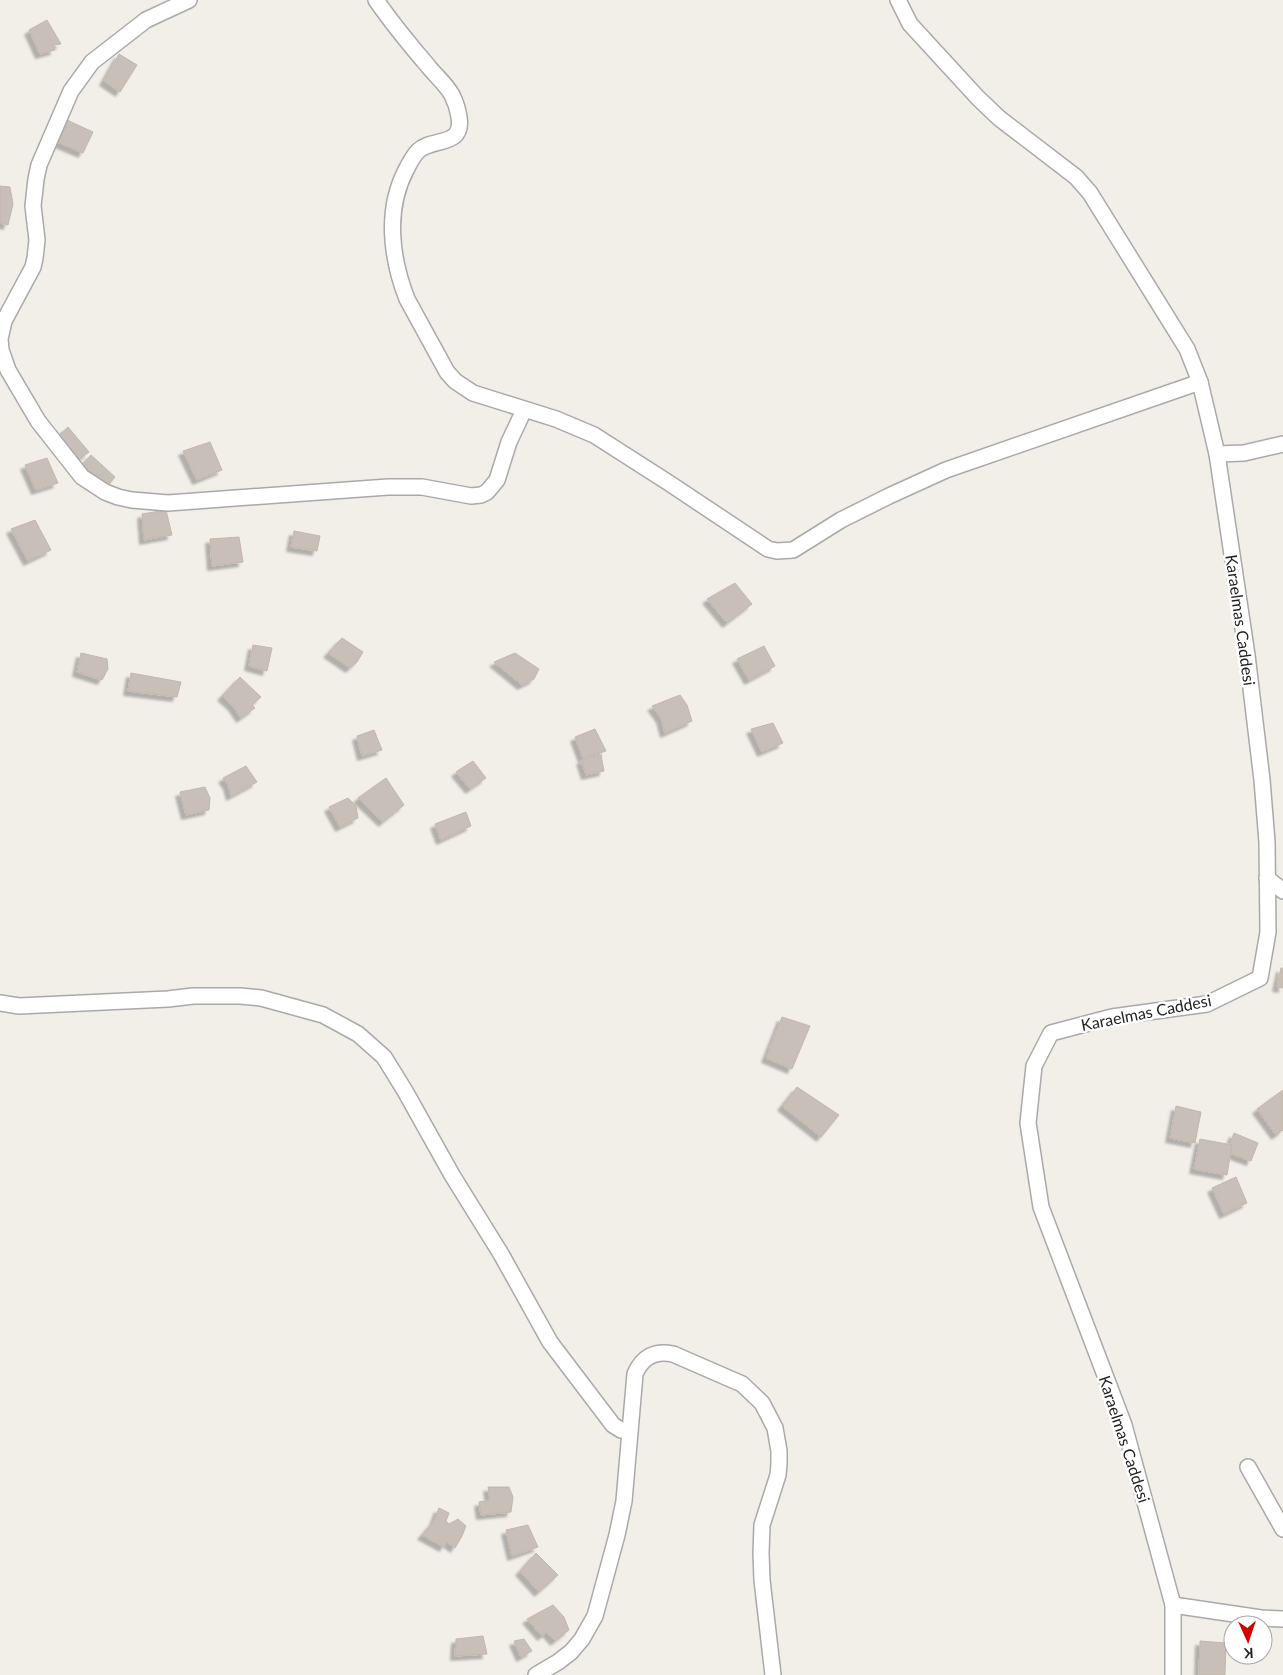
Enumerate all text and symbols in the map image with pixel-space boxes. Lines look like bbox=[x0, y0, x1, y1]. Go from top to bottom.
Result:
street label: Karaelmas Caddesi bbox=[1222, 553, 1260, 687]
street label: Karaelmas Caddesi bbox=[1079, 990, 1213, 1034]
street label: Karaelmas Caddesi bbox=[1096, 1373, 1154, 1505]
north arrow bbox=[1223, 1615, 1273, 1665]
text: K bbox=[1243, 1645, 1254, 1662]

